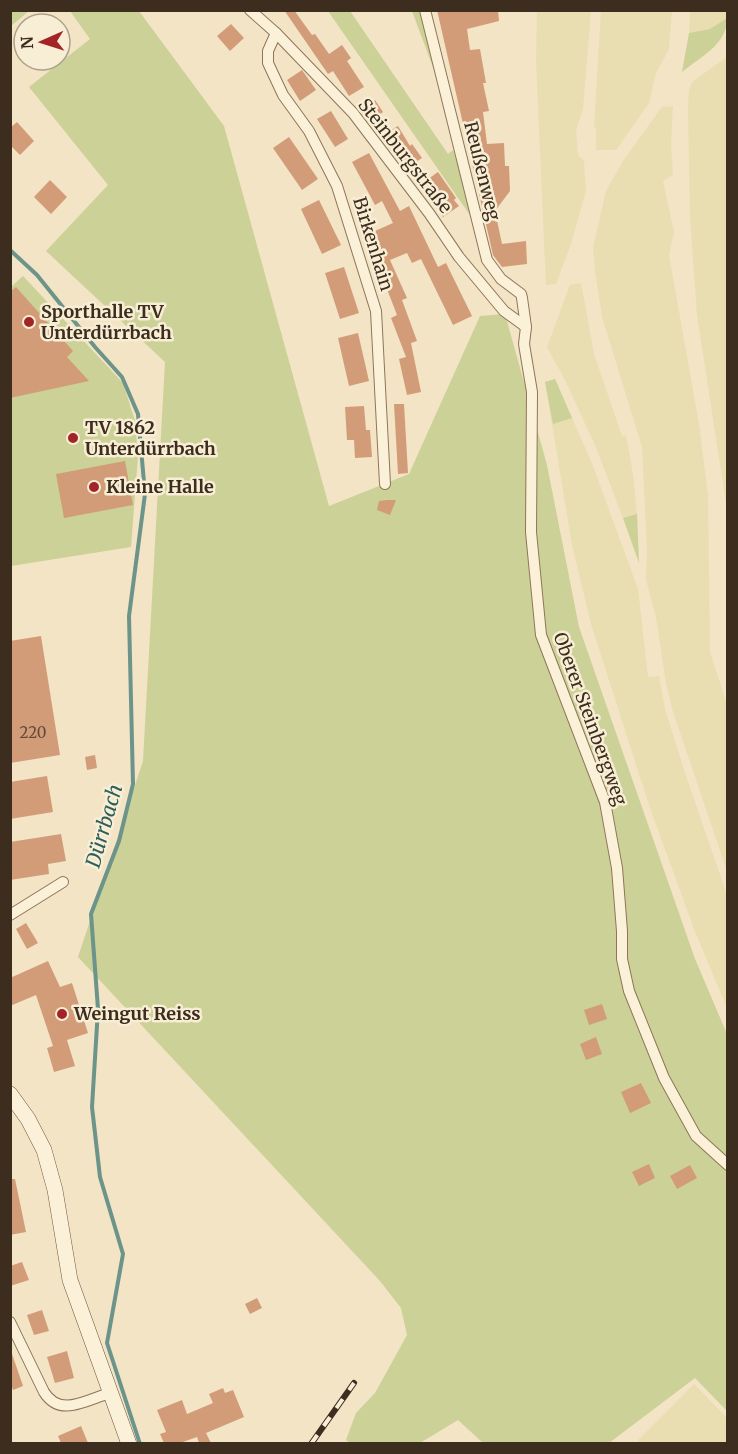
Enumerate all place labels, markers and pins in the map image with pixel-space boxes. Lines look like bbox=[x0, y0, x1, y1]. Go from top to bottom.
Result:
place label: Sporthalle TV Unterdürrbach bbox=[41, 300, 172, 344]
marker: Sporthalle TV Unterdürrbach bbox=[22, 315, 36, 329]
place label: TV 1862 Unterdürrbach bbox=[85, 416, 216, 460]
marker: TV 1862 Unterdürrbach bbox=[66, 431, 80, 445]
place label: Kleine Halle bbox=[106, 475, 214, 498]
marker: Kleine Halle bbox=[87, 480, 101, 494]
place label: Weingut Reiss bbox=[73, 1002, 201, 1025]
marker: Weingut Reiss bbox=[55, 1007, 69, 1021]

